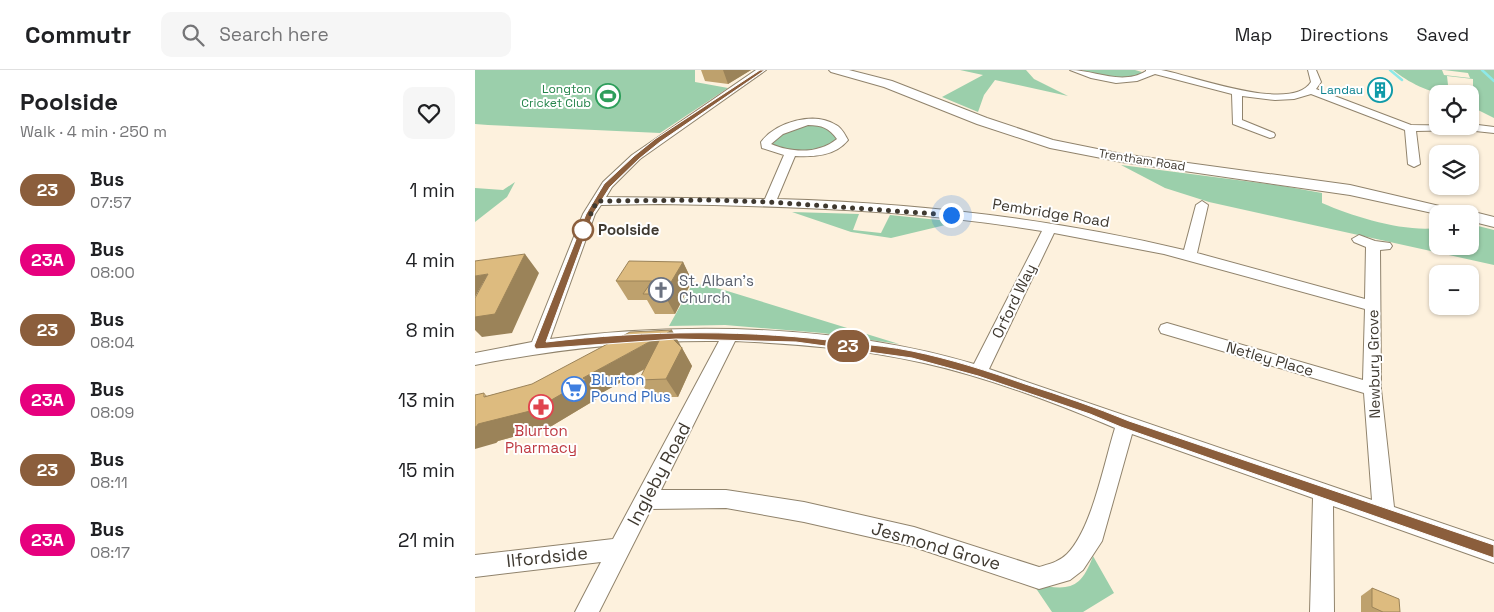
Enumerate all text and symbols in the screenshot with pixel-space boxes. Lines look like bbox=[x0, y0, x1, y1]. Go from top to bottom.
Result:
search box bbox=[161, 12, 511, 57]
text: Commutr bbox=[25, 19, 131, 50]
icon: search bbox=[179, 21, 207, 49]
text: Search here bbox=[219, 22, 329, 47]
text: Map bbox=[1235, 23, 1272, 46]
text: Directions bbox=[1300, 23, 1389, 46]
text: Saved bbox=[1417, 23, 1469, 46]
building icon: Landau bbox=[1367, 77, 1393, 103]
place label: Longton Cricket Club bbox=[521, 81, 591, 111]
place label: Landau bbox=[1320, 82, 1363, 98]
sports icon: Longton Cricket Club bbox=[595, 83, 621, 109]
map controls bbox=[1429, 85, 1479, 315]
button: locate bbox=[1429, 85, 1479, 135]
text: Poolside bbox=[20, 86, 118, 117]
button: heart bbox=[403, 87, 455, 139]
text: Walk · 4 min · 250 m bbox=[20, 121, 167, 142]
street label: Trentham Road bbox=[1098, 145, 1186, 175]
button: layers bbox=[1429, 145, 1479, 195]
text: Bus bbox=[90, 167, 124, 192]
text: 23 bbox=[37, 178, 58, 201]
text: 1 min bbox=[410, 178, 455, 203]
text: 07:57 bbox=[90, 192, 131, 213]
street label: Pembridge Road bbox=[991, 194, 1111, 231]
your location bbox=[939, 203, 964, 228]
button: + bbox=[1429, 205, 1479, 255]
marker: Poolside bbox=[572, 219, 594, 241]
place label: Poolside bbox=[598, 220, 660, 239]
text: Bus bbox=[90, 237, 124, 262]
text: 23A bbox=[31, 248, 64, 271]
text: 4 min bbox=[406, 248, 455, 273]
street label: Orford Way bbox=[987, 260, 1040, 341]
text: 08:00 bbox=[90, 262, 135, 283]
button: − bbox=[1429, 265, 1479, 315]
place label: St. Alban's Church bbox=[679, 271, 754, 307]
church icon: St. Alban's Church bbox=[648, 277, 674, 303]
text: Bus bbox=[90, 307, 124, 332]
street label: Newbury Grove bbox=[1363, 309, 1384, 419]
text: 23 bbox=[37, 318, 58, 341]
text: 8 min bbox=[406, 318, 455, 343]
line badge: 23 bbox=[825, 330, 871, 362]
text: 08:04 bbox=[90, 332, 135, 353]
text: 23 bbox=[837, 334, 859, 357]
street label: Netley Place bbox=[1224, 337, 1316, 380]
place label: Blurton Pound Plus bbox=[591, 370, 671, 406]
supermarket icon: Blurton Pound Plus bbox=[561, 376, 587, 402]
text: Bus bbox=[90, 377, 124, 402]
text: 23A bbox=[31, 388, 64, 411]
text: 13 min bbox=[398, 388, 455, 413]
pharmacy icon: Blurton Pharmacy bbox=[528, 394, 554, 420]
text: 08:09 bbox=[90, 402, 134, 423]
street label: Ingleby Road bbox=[622, 418, 695, 529]
place label: Blurton Pharmacy bbox=[505, 421, 577, 457]
text: Bus bbox=[90, 447, 124, 472]
text: 23 bbox=[37, 458, 58, 481]
text: 15 min bbox=[398, 458, 455, 483]
text: 08:11 bbox=[90, 472, 128, 493]
street label: Jesmond Grove bbox=[869, 516, 1003, 575]
text: Bus bbox=[90, 517, 124, 542]
text: 23A bbox=[31, 528, 64, 551]
text: 21 min bbox=[398, 528, 455, 553]
street label: Ilfordside bbox=[505, 541, 589, 572]
text: 08:17 bbox=[90, 542, 130, 563]

